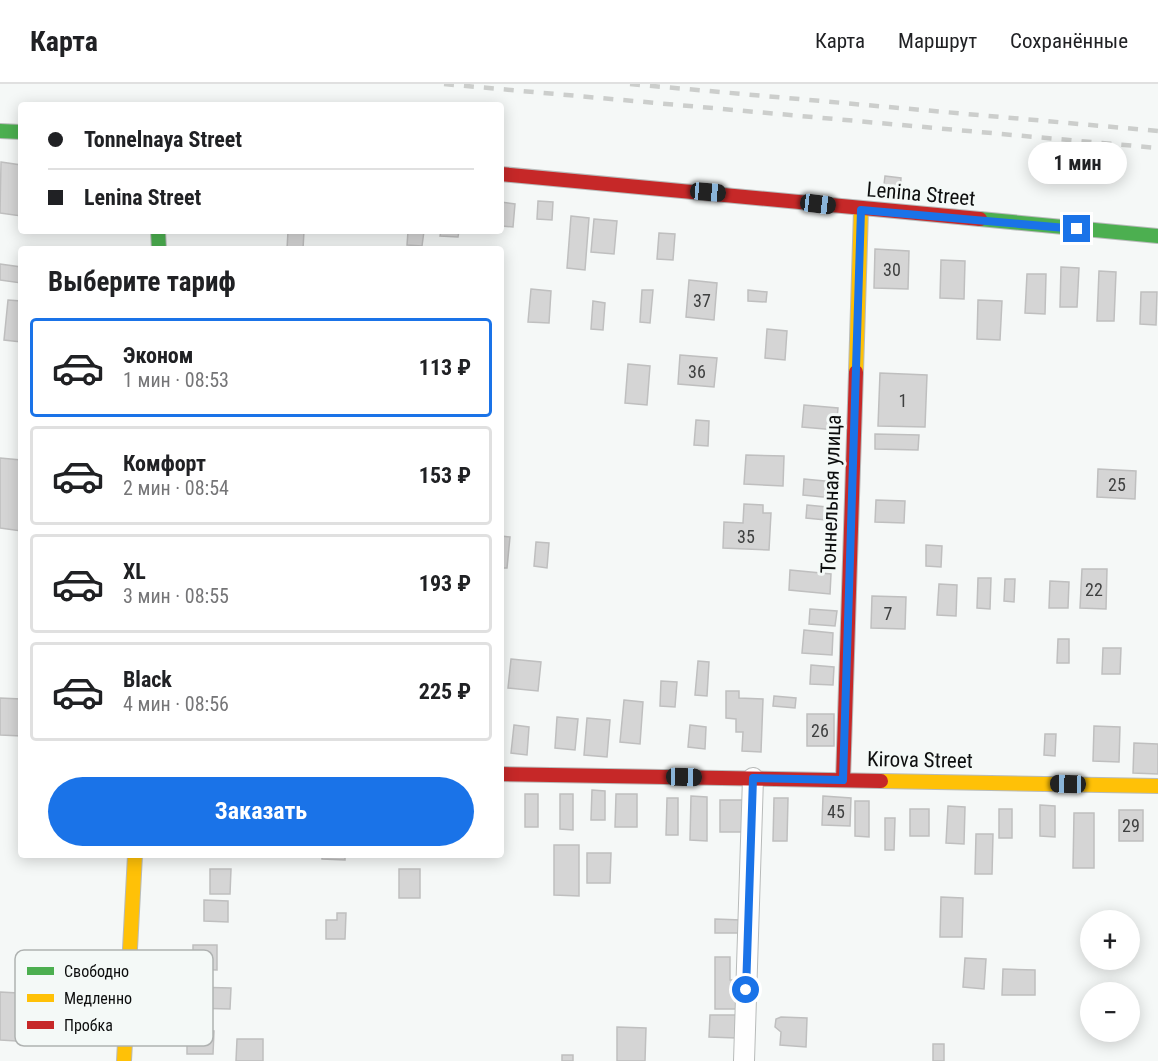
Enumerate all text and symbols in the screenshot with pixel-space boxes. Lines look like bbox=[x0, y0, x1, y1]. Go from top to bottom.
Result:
text: Карта bbox=[30, 25, 98, 58]
text: Карта bbox=[815, 29, 865, 53]
text: Маршрут bbox=[898, 29, 977, 53]
text: Сохранённые bbox=[1010, 29, 1128, 53]
text: Tonnelnaya Street bbox=[84, 127, 242, 152]
callout: 1 мин bbox=[1028, 142, 1126, 184]
text: 1 мин bbox=[1054, 151, 1101, 175]
street label: Lenina Street bbox=[866, 177, 976, 211]
car bbox=[689, 181, 727, 203]
text: Lenina Street bbox=[84, 185, 201, 210]
car bbox=[799, 193, 837, 215]
route end bbox=[1063, 215, 1090, 242]
house number: 30 bbox=[883, 259, 901, 280]
text: Выберите тариф bbox=[48, 266, 236, 298]
house number: 37 bbox=[693, 290, 711, 311]
icon: car bbox=[51, 341, 105, 395]
text: Эконом bbox=[123, 343, 193, 368]
text: 113 ₽ bbox=[419, 355, 471, 380]
house number: 36 bbox=[688, 361, 706, 382]
text: 1 мин · 08:53 bbox=[123, 368, 229, 392]
house number: 1 bbox=[899, 390, 907, 411]
street label: Тоннельная улица bbox=[816, 414, 846, 574]
icon: car bbox=[51, 449, 105, 503]
text: Комфорт bbox=[123, 451, 206, 476]
text: 153 ₽ bbox=[419, 463, 471, 488]
house number: 25 bbox=[1108, 474, 1126, 495]
text: 2 мин · 08:54 bbox=[123, 476, 229, 500]
house number: 35 bbox=[737, 526, 755, 547]
icon: car bbox=[51, 557, 105, 611]
text: XL bbox=[123, 559, 146, 584]
text: 193 ₽ bbox=[419, 571, 471, 596]
house number: 22 bbox=[1085, 579, 1103, 600]
text: 3 мин · 08:55 bbox=[123, 584, 229, 608]
house number: 7 bbox=[884, 603, 893, 624]
icon: car bbox=[51, 665, 105, 719]
text: Black bbox=[123, 667, 172, 692]
text: 225 ₽ bbox=[419, 679, 471, 704]
text: 4 мин · 08:56 bbox=[123, 692, 229, 716]
house number: 26 bbox=[811, 720, 829, 741]
street label: Kirova Street bbox=[867, 747, 973, 773]
car bbox=[666, 768, 702, 786]
car bbox=[1050, 775, 1086, 793]
button: Заказать bbox=[48, 777, 474, 846]
house number: 45 bbox=[827, 801, 845, 822]
house number: 29 bbox=[1122, 815, 1140, 836]
map controls bbox=[1080, 910, 1140, 1042]
button: + bbox=[1080, 910, 1140, 970]
legend bbox=[15, 950, 213, 1046]
text: Свободно bbox=[64, 962, 129, 981]
route start bbox=[732, 976, 759, 1003]
button: − bbox=[1080, 982, 1140, 1042]
text: Медленно bbox=[64, 989, 132, 1008]
text: Пробка bbox=[64, 1016, 113, 1035]

